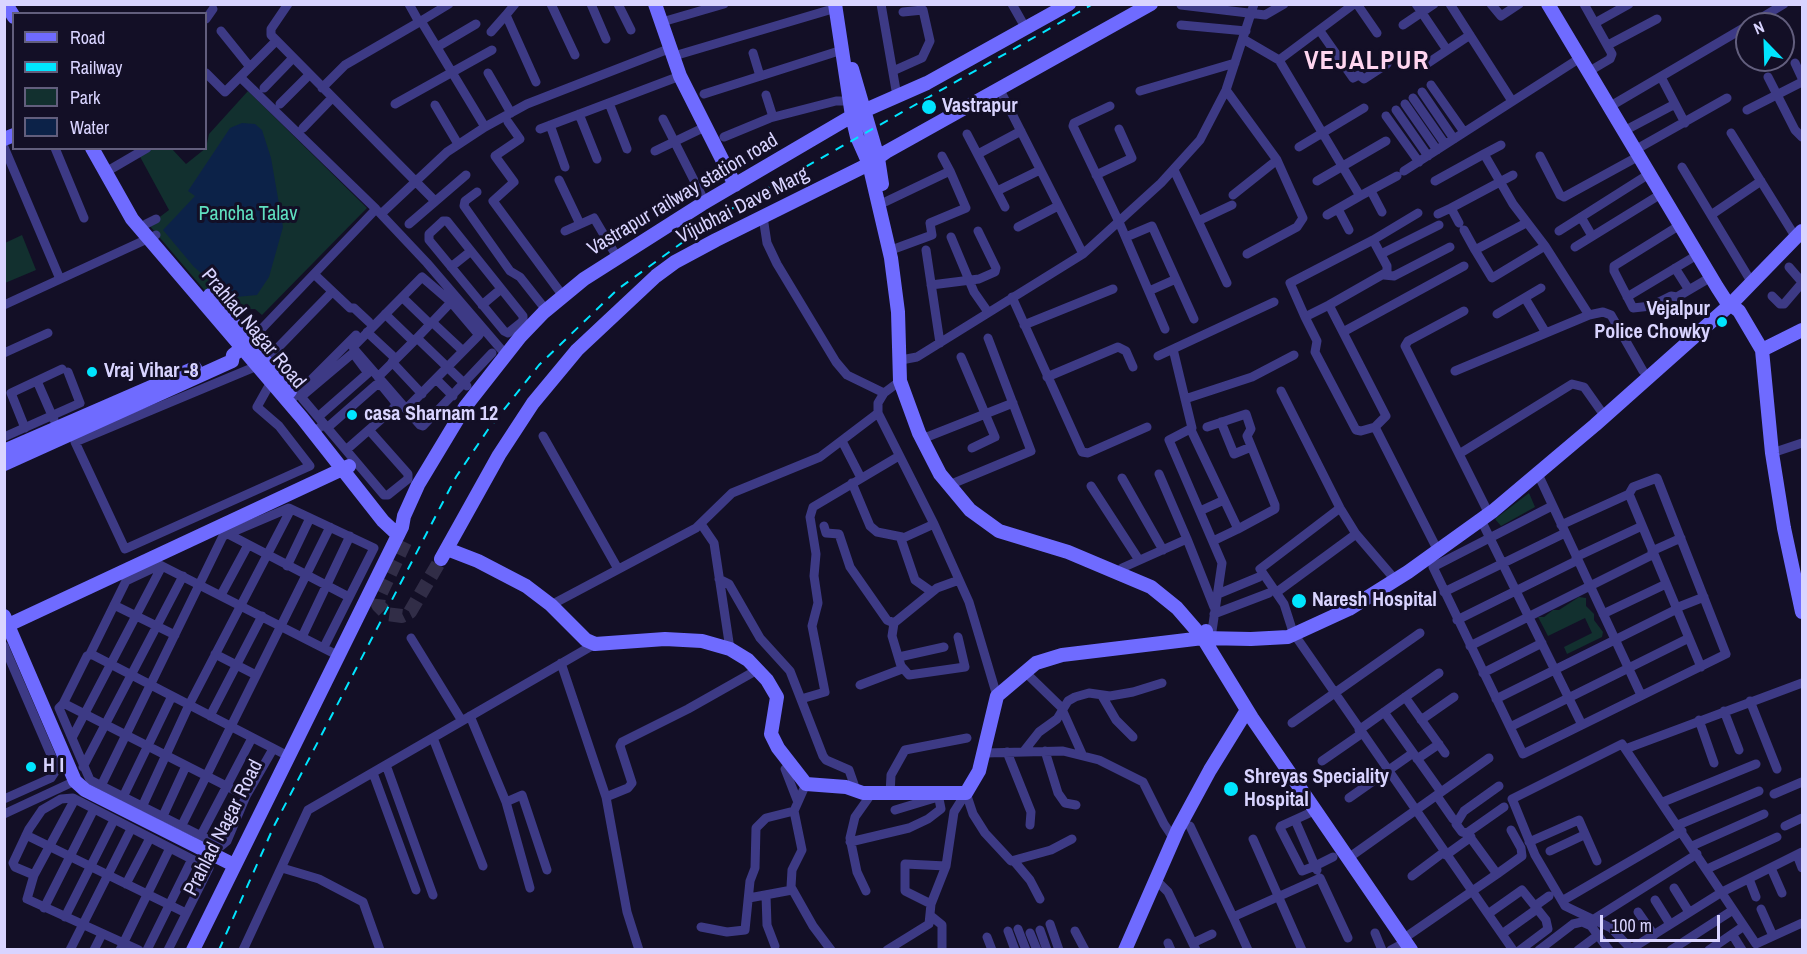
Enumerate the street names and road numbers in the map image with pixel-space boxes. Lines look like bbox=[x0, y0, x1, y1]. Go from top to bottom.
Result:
street label: Vastrapur railway station road bbox=[584, 129, 782, 261]
street label: Vijubhai Dave Marg bbox=[673, 162, 813, 250]
street label: Prahlad Nagar Road bbox=[196, 264, 310, 394]
street label: Prahlad Nagar Road bbox=[179, 756, 269, 900]

